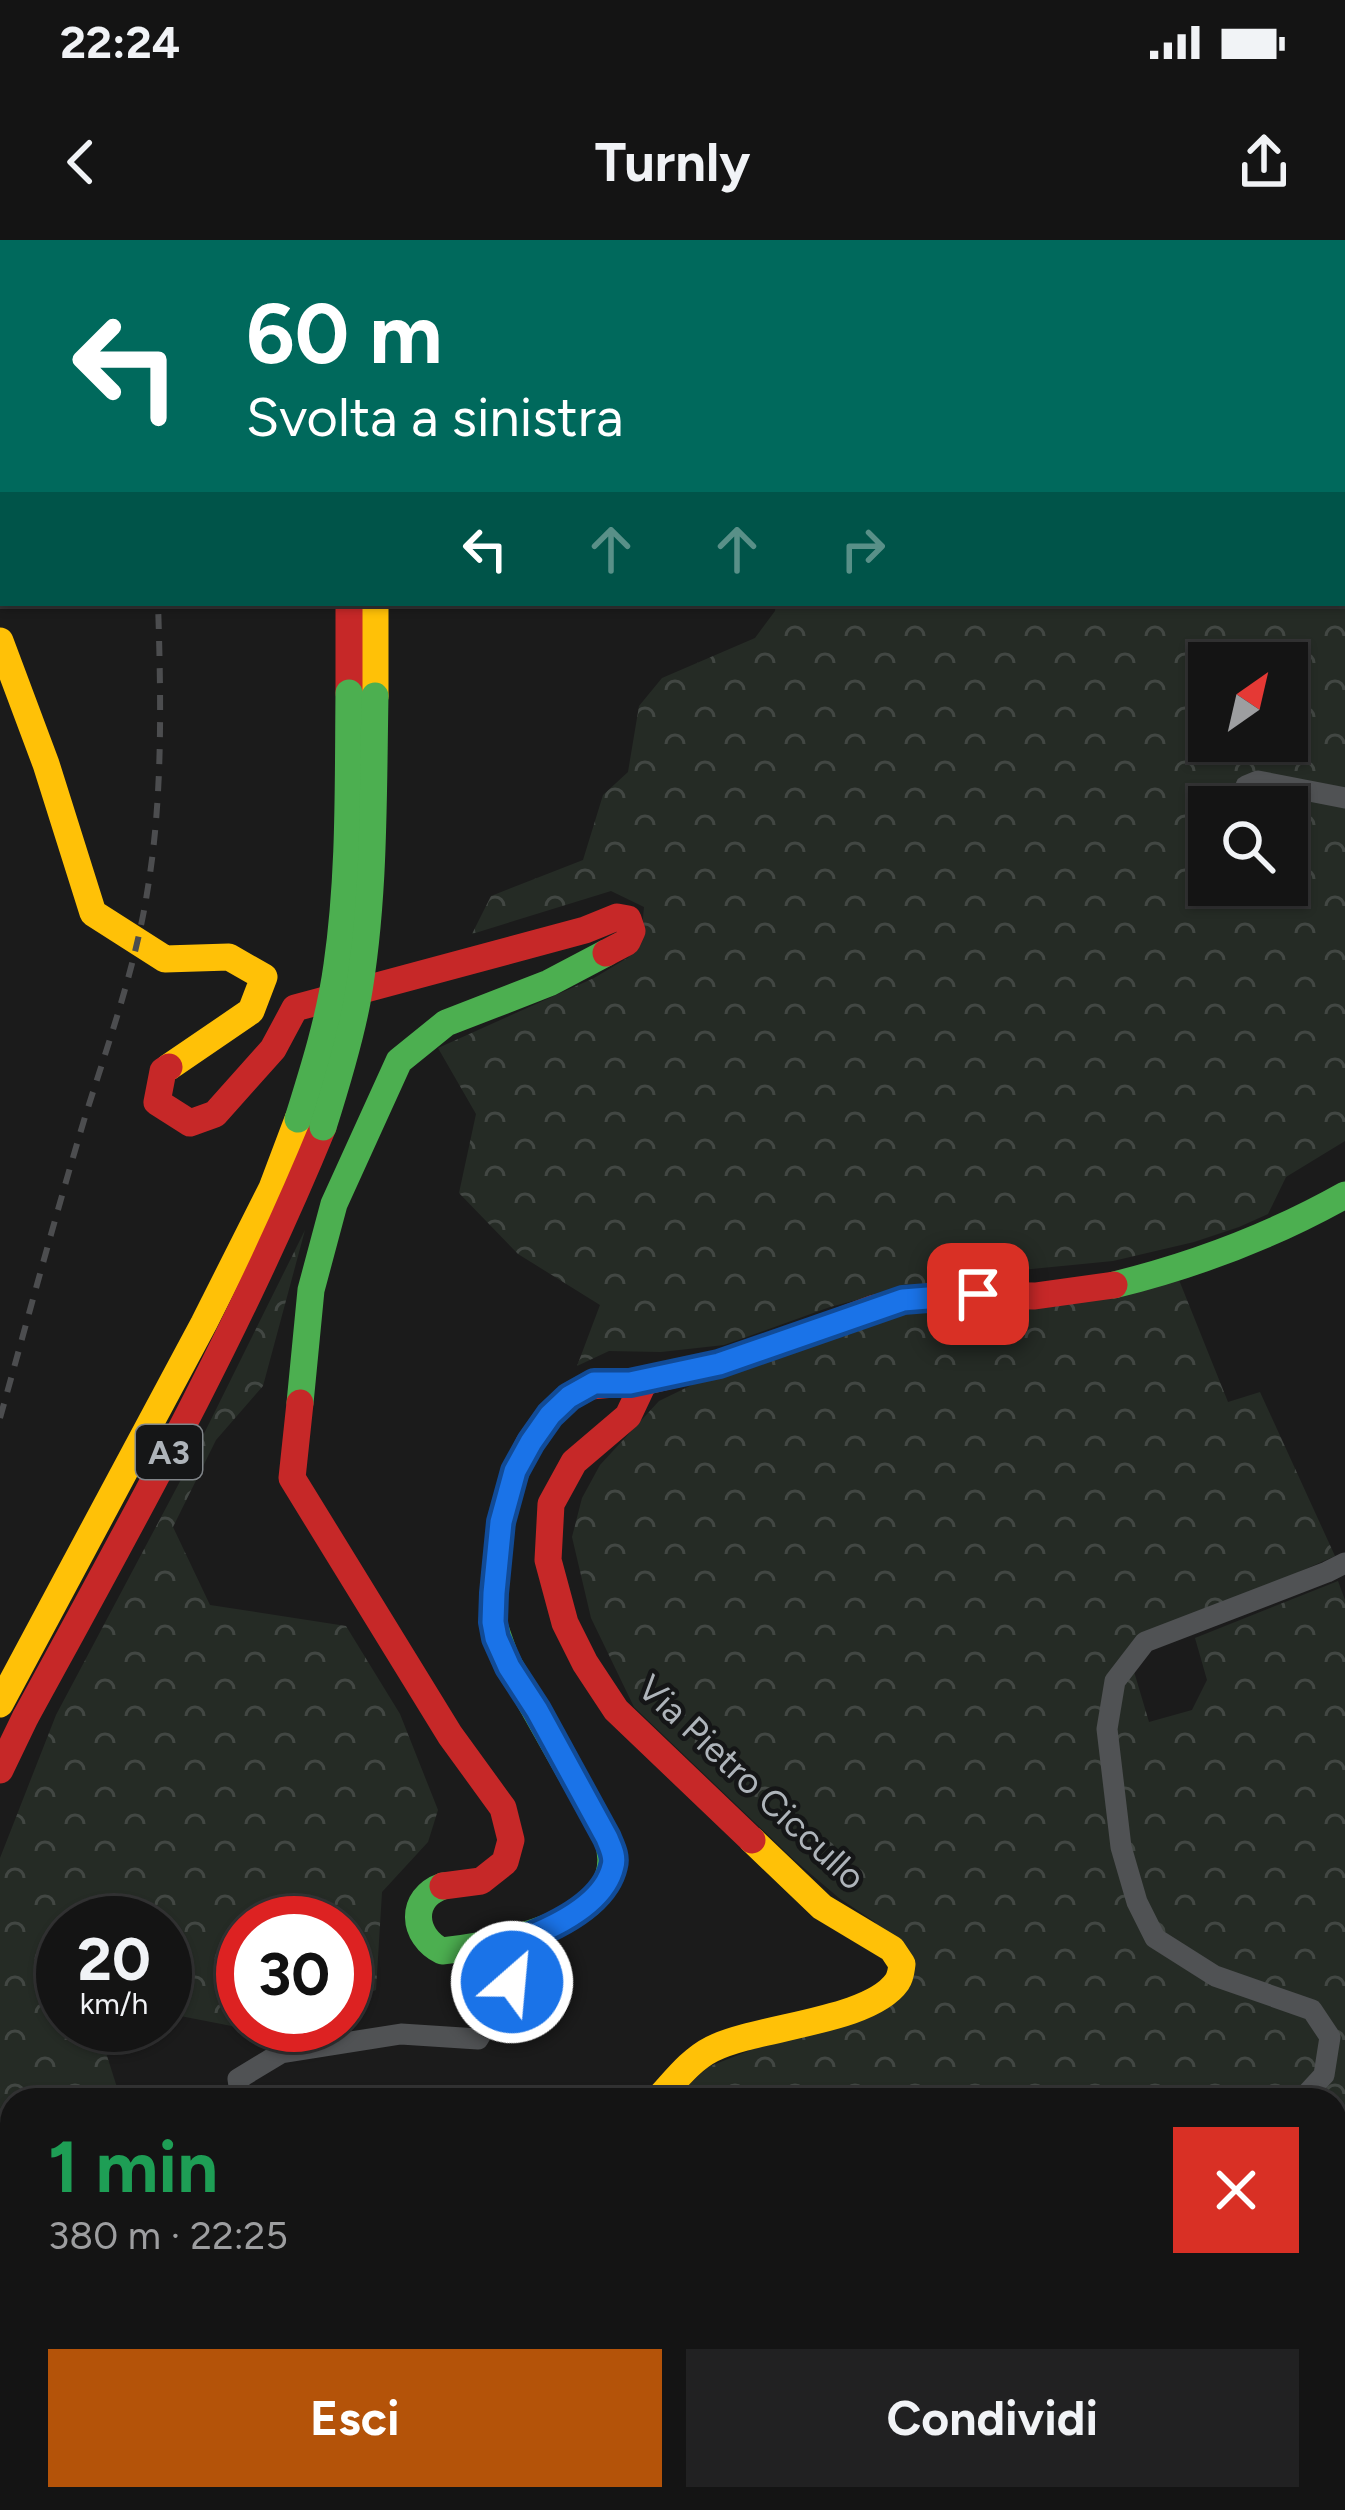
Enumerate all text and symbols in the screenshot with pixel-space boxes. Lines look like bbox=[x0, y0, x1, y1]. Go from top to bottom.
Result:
text: 22:24 bbox=[60, 15, 180, 69]
icon: back bbox=[48, 129, 114, 195]
icon: share bbox=[1231, 129, 1297, 195]
text: Turnly bbox=[595, 130, 750, 195]
text: 60 m bbox=[246, 283, 442, 384]
icon: left bbox=[48, 288, 204, 444]
text: Svolta a sinistra bbox=[246, 385, 624, 450]
icon: left bbox=[452, 516, 518, 582]
icon: ahead bbox=[578, 516, 644, 582]
icon: ahead bbox=[704, 516, 770, 582]
icon: right bbox=[830, 516, 896, 582]
north arrow bbox=[1188, 642, 1308, 762]
map controls bbox=[1188, 642, 1308, 906]
button: search bbox=[1188, 786, 1308, 906]
pin bbox=[927, 1243, 1029, 1345]
icon: arrive bbox=[945, 1261, 1011, 1327]
road number: A3 bbox=[136, 1425, 202, 1479]
street label: Via Pietro Ciccullo bbox=[629, 1666, 874, 1899]
speed limit sign: 30 bbox=[216, 1896, 372, 2052]
position arrow bbox=[449, 1919, 575, 2045]
text: 20 bbox=[77, 1923, 151, 1995]
text: km/h bbox=[80, 1985, 148, 2022]
text: 1 min bbox=[48, 2124, 218, 2210]
button: close bbox=[1173, 2127, 1299, 2253]
text: 380 m · 22:25 bbox=[48, 2212, 288, 2259]
button: Esci bbox=[48, 2349, 662, 2487]
button: Condividi bbox=[686, 2349, 1299, 2487]

